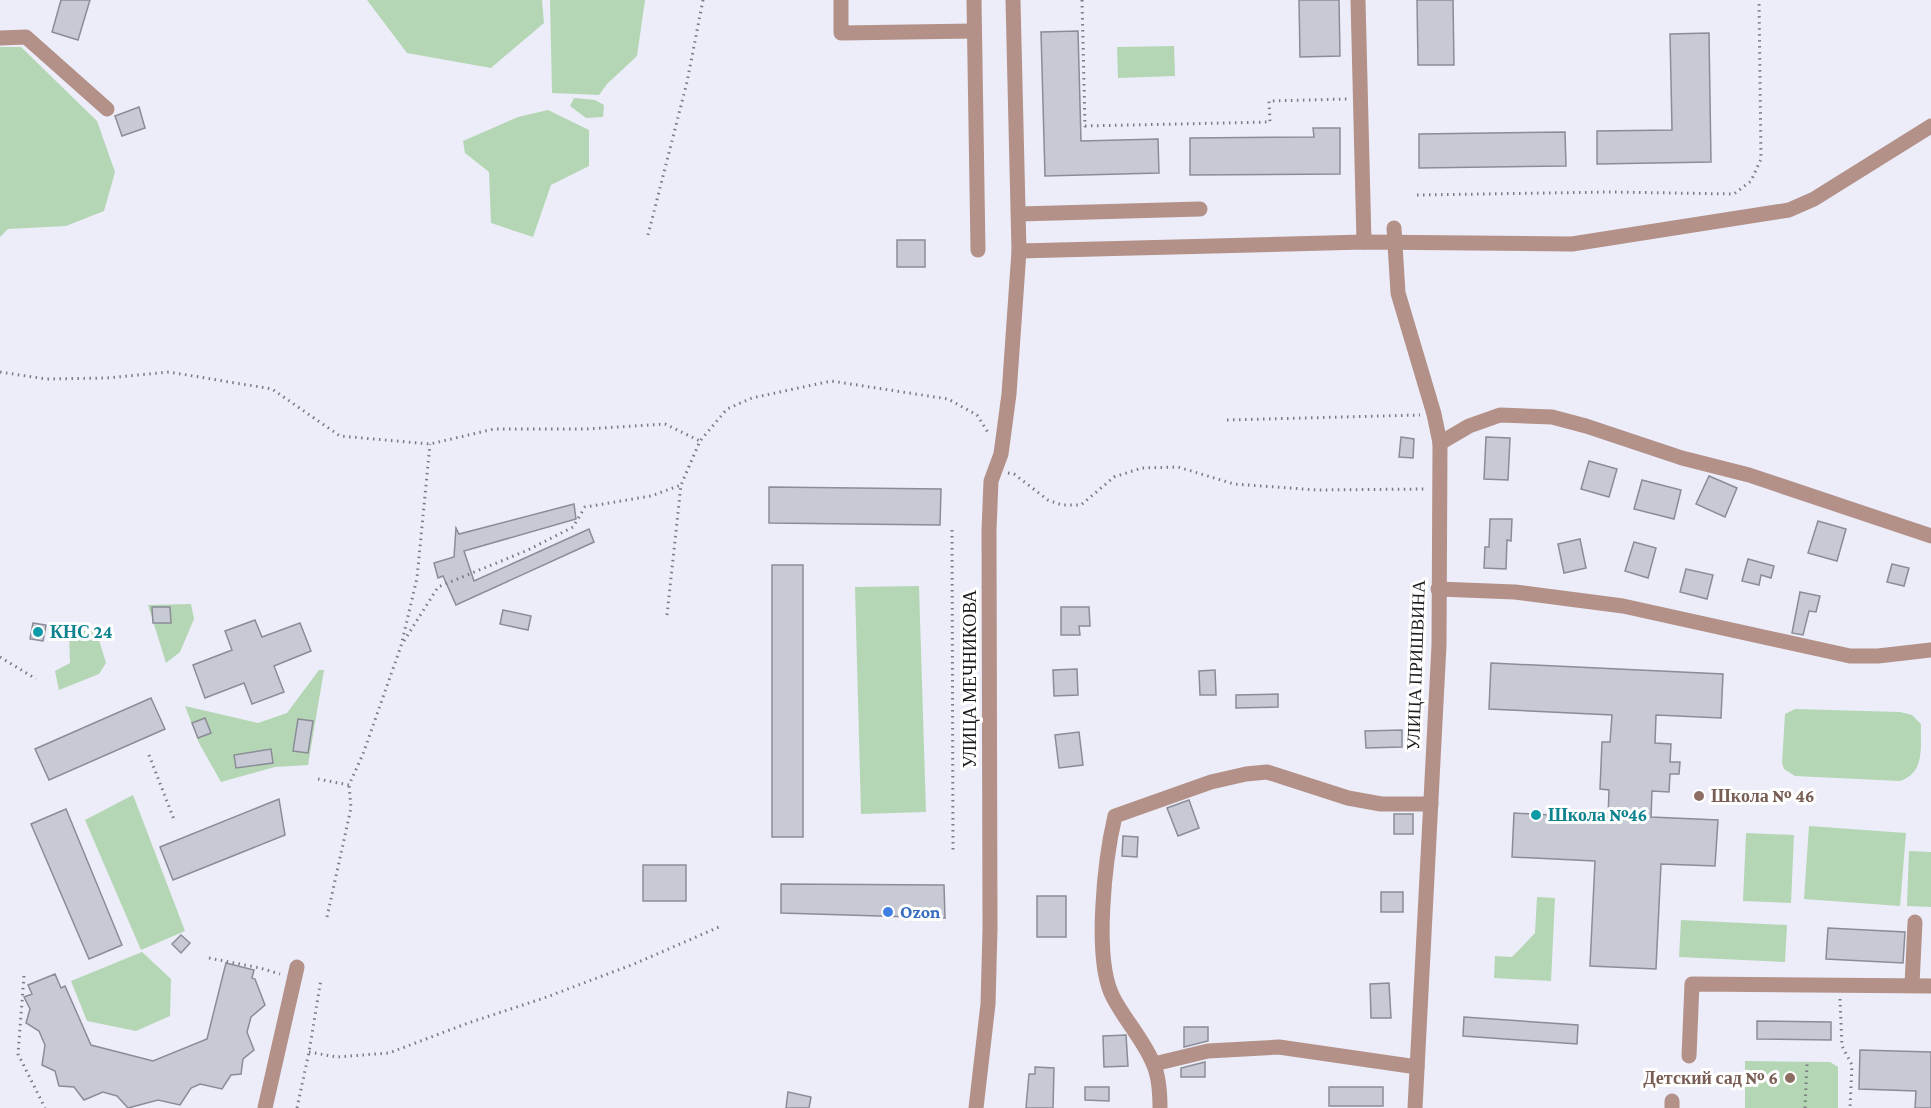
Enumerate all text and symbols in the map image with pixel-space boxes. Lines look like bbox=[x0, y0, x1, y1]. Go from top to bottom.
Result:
street label: УЛИЦА ПРИШВИНА bbox=[1403, 579, 1429, 751]
street label: УЛИЦА МЕЧНИКОВА bbox=[960, 590, 980, 768]
place label: КНС 24 bbox=[50, 622, 113, 642]
marker: КНС 24 bbox=[31, 625, 45, 639]
place label: Школа № 46 bbox=[1711, 786, 1815, 806]
marker: Школа № 46 bbox=[1692, 789, 1706, 803]
place label: Школа №46 bbox=[1548, 805, 1647, 825]
marker: Школа №46 bbox=[1529, 808, 1543, 822]
place label: Ozon bbox=[900, 902, 941, 922]
marker: Ozon bbox=[881, 905, 895, 919]
place label: Детский сад № 6 bbox=[1643, 1068, 1778, 1088]
marker: Детский сад № 6 bbox=[1783, 1071, 1797, 1085]

